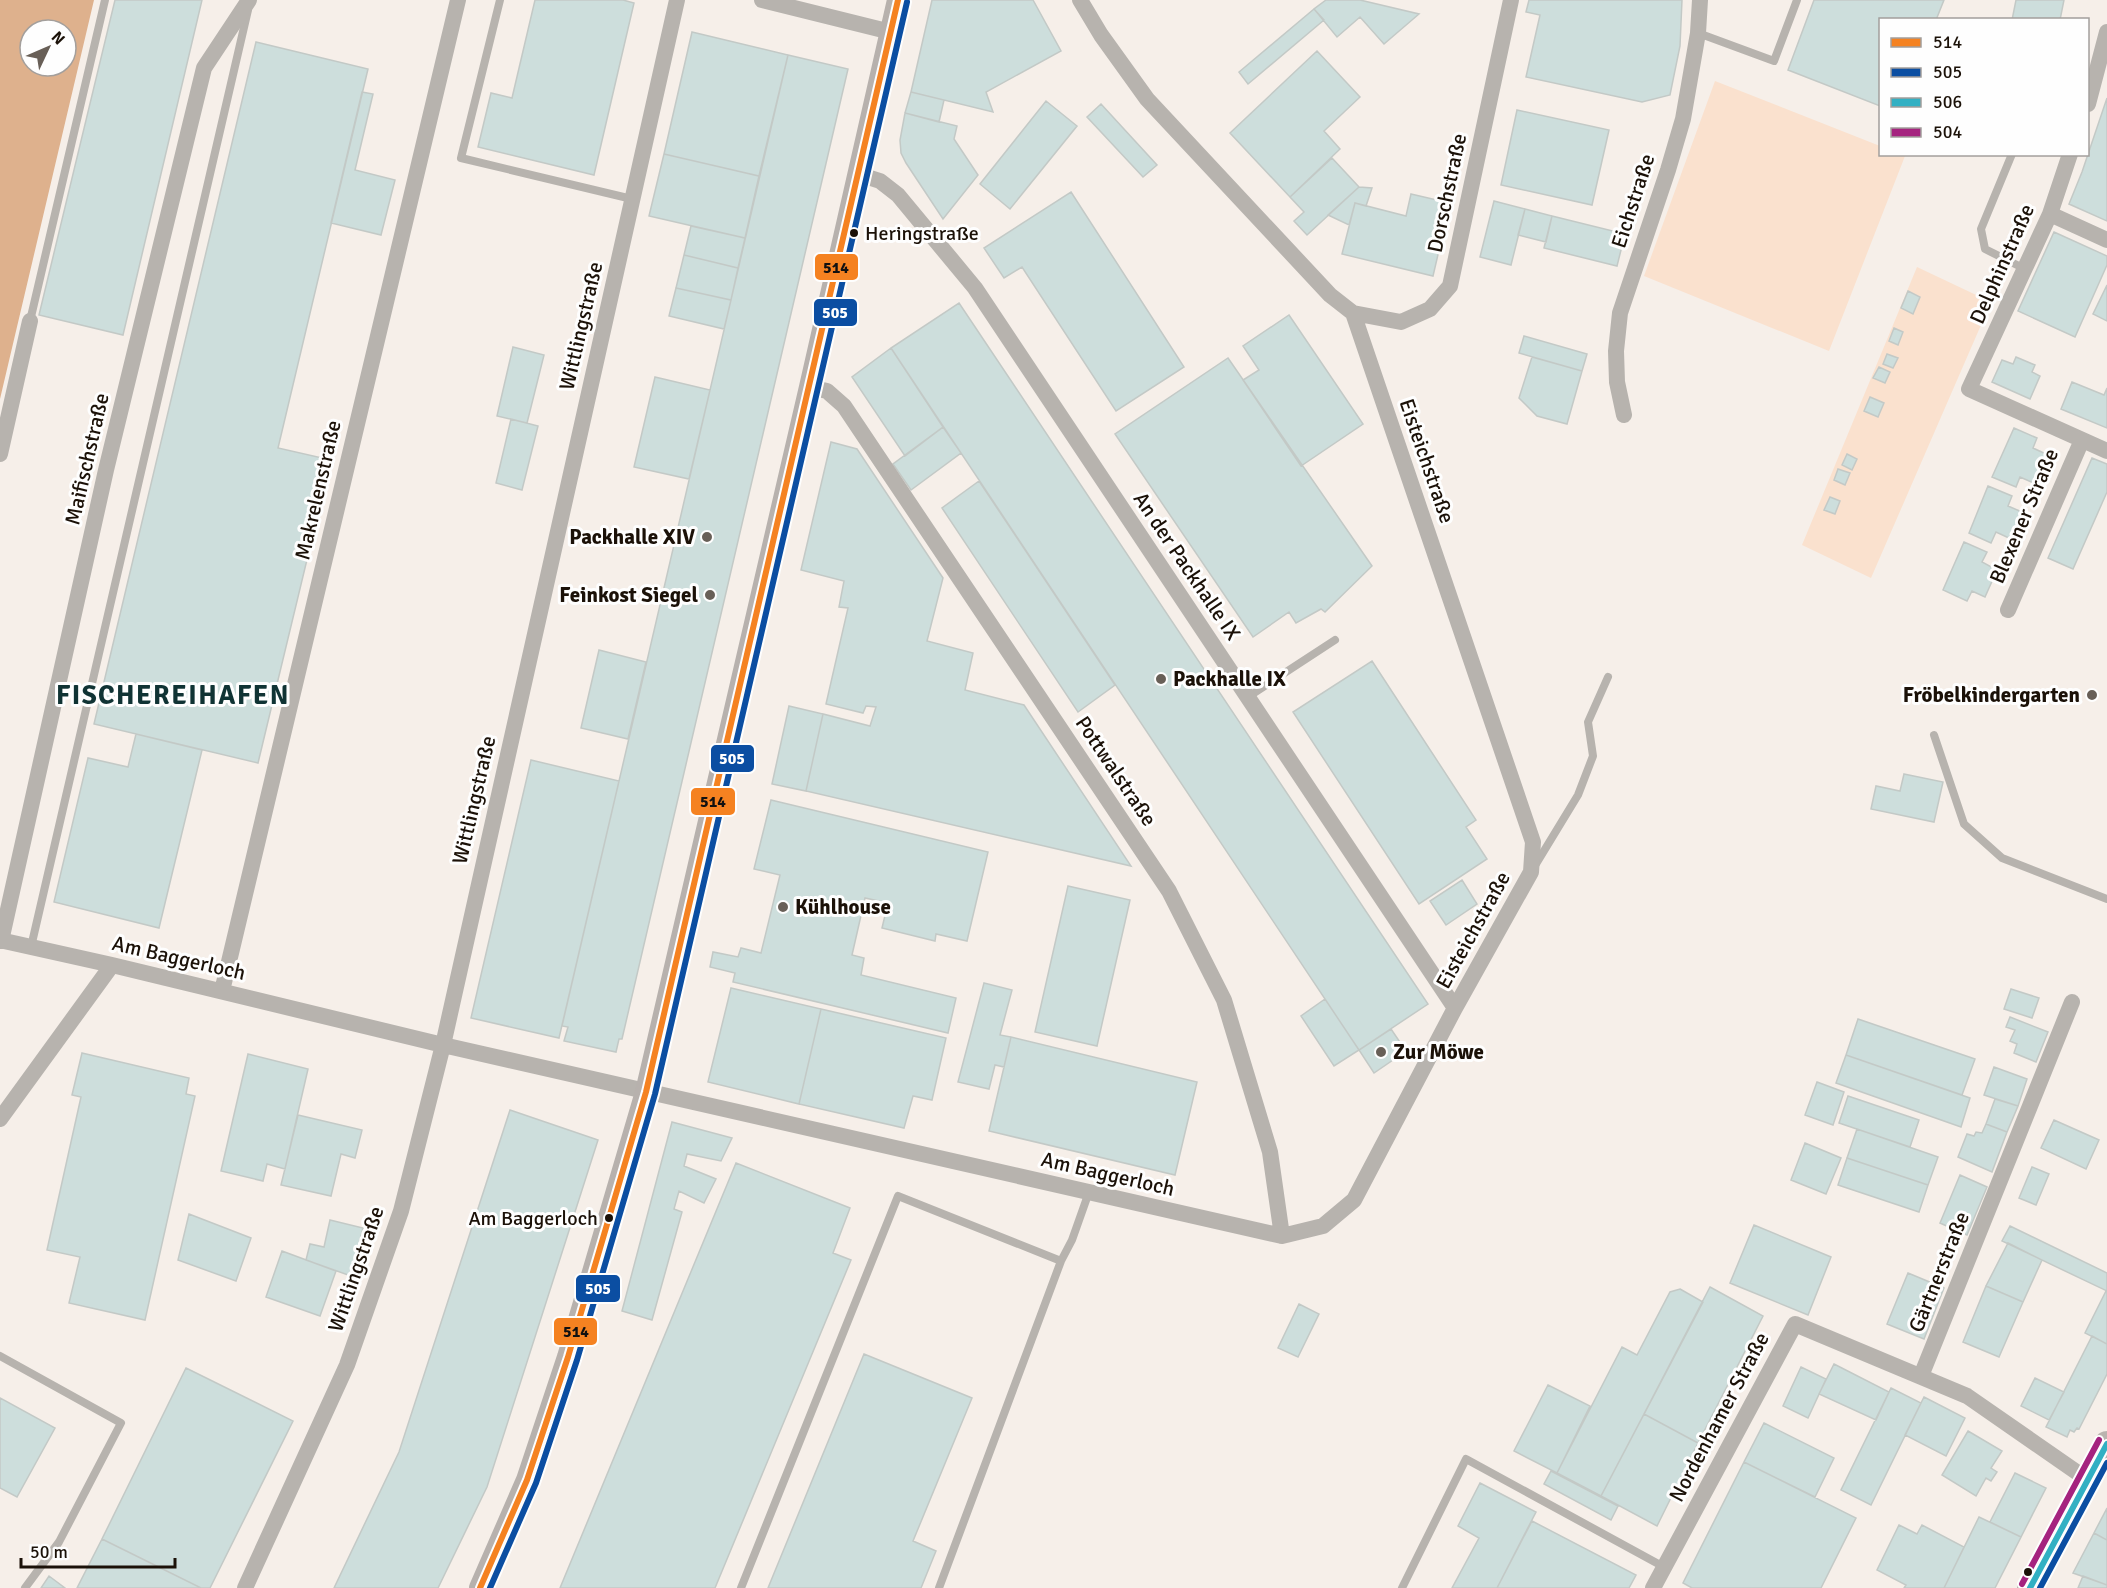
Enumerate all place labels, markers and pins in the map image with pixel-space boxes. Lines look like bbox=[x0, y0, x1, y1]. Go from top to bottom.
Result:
place label: Heringstraße bbox=[865, 221, 979, 246]
marker: Heringstraße bbox=[848, 227, 860, 239]
place label: Packhalle XIV bbox=[569, 524, 695, 550]
marker: Packhalle XIV bbox=[700, 530, 714, 544]
place label: Feinkost Siegel bbox=[559, 582, 698, 608]
marker: Feinkost Siegel bbox=[703, 588, 717, 602]
place label: Packhalle IX bbox=[1173, 666, 1286, 692]
marker: Packhalle IX bbox=[1154, 672, 1168, 686]
place label: Fröbelkindergarten bbox=[1903, 682, 2080, 708]
marker: Fröbelkindergarten bbox=[2085, 688, 2099, 702]
place label: Kühlhouse bbox=[795, 894, 891, 920]
marker: Kühlhouse bbox=[776, 900, 790, 914]
place label: Zur Möwe bbox=[1393, 1039, 1484, 1065]
marker: Zur Möwe bbox=[1374, 1045, 1388, 1059]
place label: Am Baggerloch bbox=[468, 1206, 598, 1231]
marker: Am Baggerloch bbox=[603, 1212, 615, 1224]
unlabelled marker bbox=[2022, 1566, 2034, 1578]

